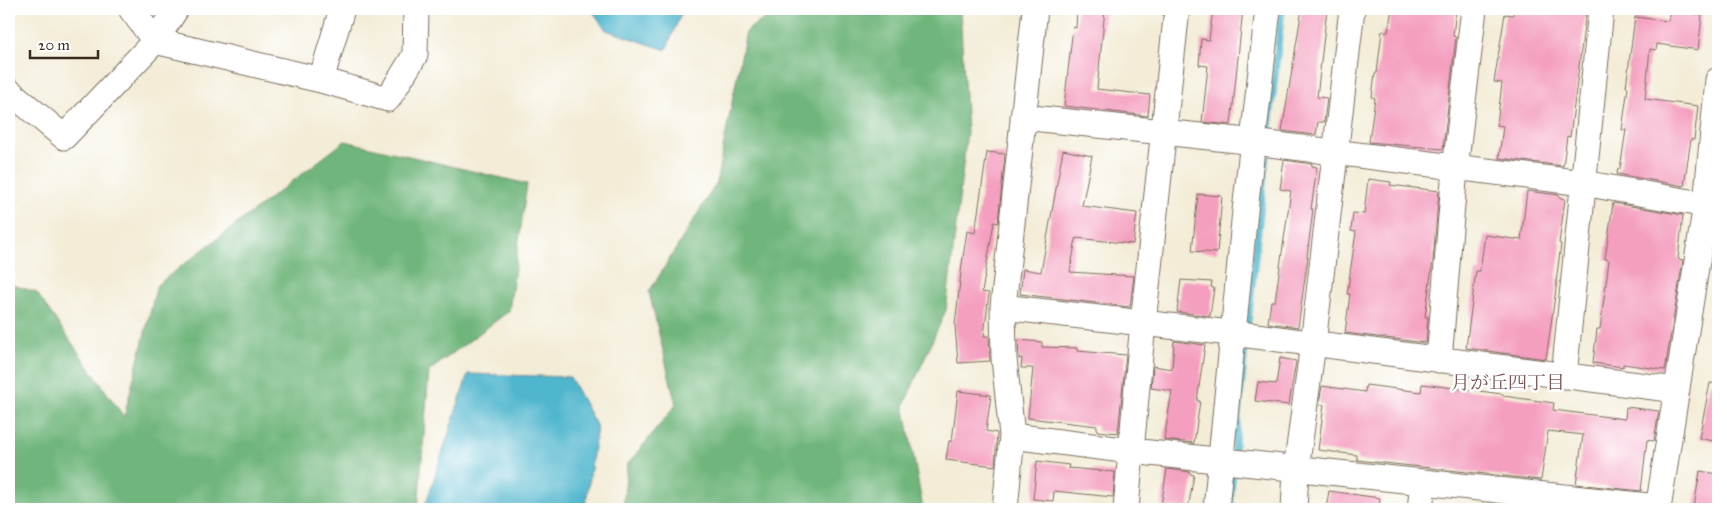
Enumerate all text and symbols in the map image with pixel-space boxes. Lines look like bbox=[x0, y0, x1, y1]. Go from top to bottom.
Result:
scale bar bbox=[30, 28, 98, 60]
text: 20 m bbox=[38, 36, 70, 54]
district label: 月が丘四丁目 bbox=[1451, 371, 1565, 394]

